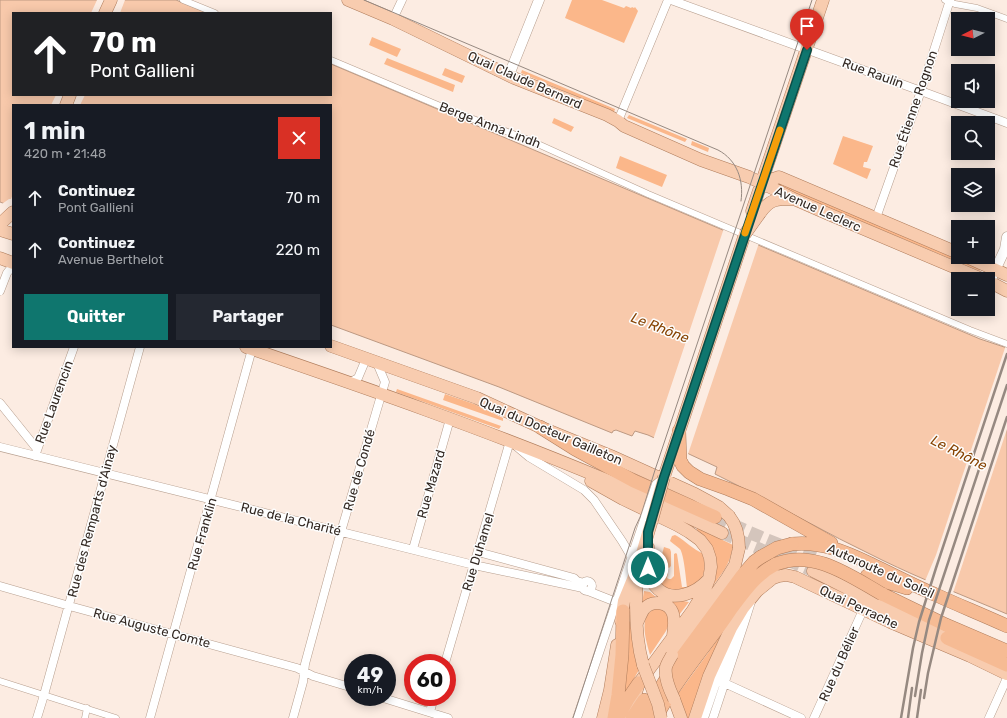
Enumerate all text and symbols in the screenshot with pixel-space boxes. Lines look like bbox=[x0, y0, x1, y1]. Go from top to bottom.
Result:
pin bbox=[790, 9, 824, 50]
north arrow bbox=[951, 12, 995, 56]
map controls bbox=[951, 12, 995, 316]
icon: arrive bbox=[796, 15, 818, 37]
text: 70 m bbox=[90, 26, 157, 59]
icon: ahead bbox=[24, 28, 76, 80]
street label: Quai Claude Bernard bbox=[465, 48, 585, 112]
street label: Rue Étienne Rognon bbox=[886, 48, 941, 170]
street label: Rue Raulin bbox=[840, 55, 906, 91]
text: Pont Gallieni bbox=[90, 60, 195, 82]
button: sound bbox=[951, 64, 995, 108]
street label: Berge Anna Lindh bbox=[437, 99, 543, 152]
button: search bbox=[951, 116, 995, 160]
text: 1 min bbox=[24, 117, 85, 145]
button: close bbox=[278, 117, 320, 159]
text: 420 m · 21:48 bbox=[24, 146, 106, 161]
button: layers bbox=[951, 168, 995, 212]
text: Continuez bbox=[58, 182, 135, 200]
street label: Avenue Leclerc bbox=[773, 183, 863, 235]
icon: ahead bbox=[24, 187, 46, 209]
text: 70 m bbox=[286, 189, 320, 207]
text: Pont Gallieni bbox=[58, 200, 134, 215]
button: + bbox=[951, 220, 995, 264]
text: Continuez bbox=[58, 234, 135, 252]
icon: ahead bbox=[24, 239, 46, 261]
text: 220 m bbox=[276, 241, 320, 259]
text: Avenue Berthelot bbox=[58, 252, 164, 267]
button: − bbox=[951, 272, 995, 316]
button: Quitter bbox=[24, 294, 168, 340]
button: Partager bbox=[176, 294, 320, 340]
water label: Le Rhône bbox=[629, 309, 692, 347]
street label: Rue Laurencin bbox=[32, 358, 76, 446]
street label: Quai du Docteur Gailleton bbox=[477, 394, 625, 468]
street label: Rue de Condé bbox=[340, 428, 378, 512]
water label: Le Rhône bbox=[928, 432, 990, 474]
street label: Rue des Remparts d'Ainay bbox=[64, 443, 120, 599]
street label: Rue Mazard bbox=[414, 448, 448, 520]
street label: Rue Franklin bbox=[184, 496, 220, 572]
street label: Rue de la Charité bbox=[239, 499, 343, 539]
street label: Rue Duhamel bbox=[459, 511, 497, 593]
street label: Autoroute du Soleil bbox=[825, 541, 937, 601]
position arrow bbox=[627, 547, 669, 589]
street label: Quai Perrache bbox=[817, 582, 901, 632]
street label: Rue Auguste Comte bbox=[92, 605, 212, 652]
street label: Rue du Bélier bbox=[816, 624, 862, 704]
speed limit sign: 60 bbox=[404, 654, 456, 706]
text: 49 bbox=[357, 663, 383, 687]
text: km/h bbox=[358, 684, 382, 696]

